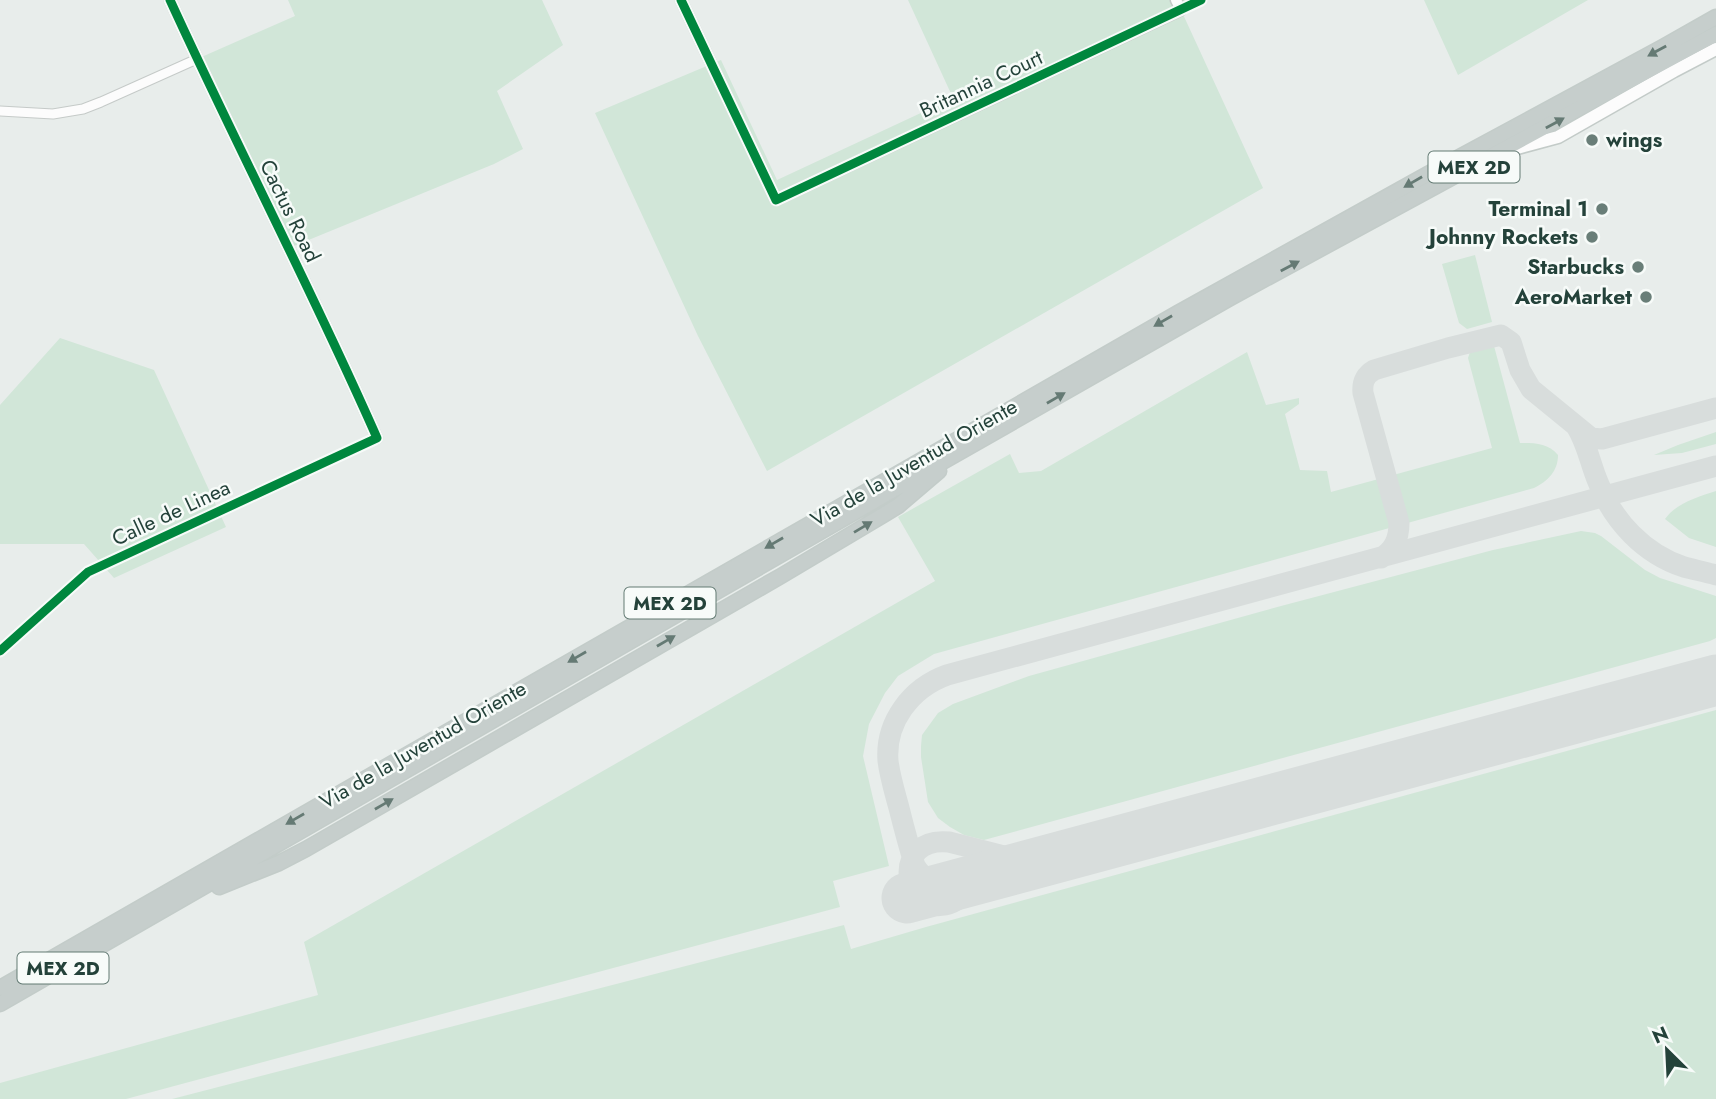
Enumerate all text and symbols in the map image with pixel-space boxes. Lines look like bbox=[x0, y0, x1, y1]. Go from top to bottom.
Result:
street label: Britannia Court bbox=[915, 42, 1047, 126]
one-way arrow bbox=[1647, 45, 1666, 57]
one-way arrow bbox=[1545, 117, 1565, 129]
place label: wings bbox=[1605, 125, 1663, 155]
marker: wings bbox=[1584, 132, 1600, 148]
road number: MEX 2D bbox=[1428, 152, 1520, 182]
street label: Cactus Road bbox=[252, 155, 328, 267]
one-way arrow bbox=[1404, 176, 1423, 188]
place label: Terminal 1 bbox=[1489, 194, 1588, 224]
marker: Terminal 1 bbox=[1594, 201, 1610, 217]
place label: Johnny Rockets bbox=[1425, 222, 1578, 252]
marker: Johnny Rockets bbox=[1584, 229, 1600, 245]
place label: Starbucks bbox=[1527, 252, 1624, 282]
marker: Starbucks bbox=[1630, 259, 1646, 275]
one-way arrow bbox=[1281, 260, 1300, 272]
place label: AeroMarket bbox=[1514, 282, 1632, 312]
marker: AeroMarket bbox=[1638, 289, 1654, 305]
one-way arrow bbox=[1154, 315, 1173, 327]
street label: Via de la Juventud Oriente bbox=[805, 391, 1023, 535]
one-way arrow bbox=[1047, 392, 1066, 404]
street label: Calle de Linea bbox=[107, 473, 235, 553]
one-way arrow bbox=[853, 521, 873, 533]
one-way arrow bbox=[765, 537, 784, 549]
road number: MEX 2D bbox=[624, 588, 716, 618]
one-way arrow bbox=[657, 635, 676, 647]
one-way arrow bbox=[567, 650, 587, 662]
street label: Via de la Juventud Oriente bbox=[314, 673, 532, 817]
one-way arrow bbox=[375, 798, 394, 810]
one-way arrow bbox=[285, 813, 304, 825]
road number: MEX 2D bbox=[18, 952, 108, 984]
north arrow bbox=[1632, 1015, 1702, 1085]
text: N bbox=[1648, 1020, 1673, 1050]

